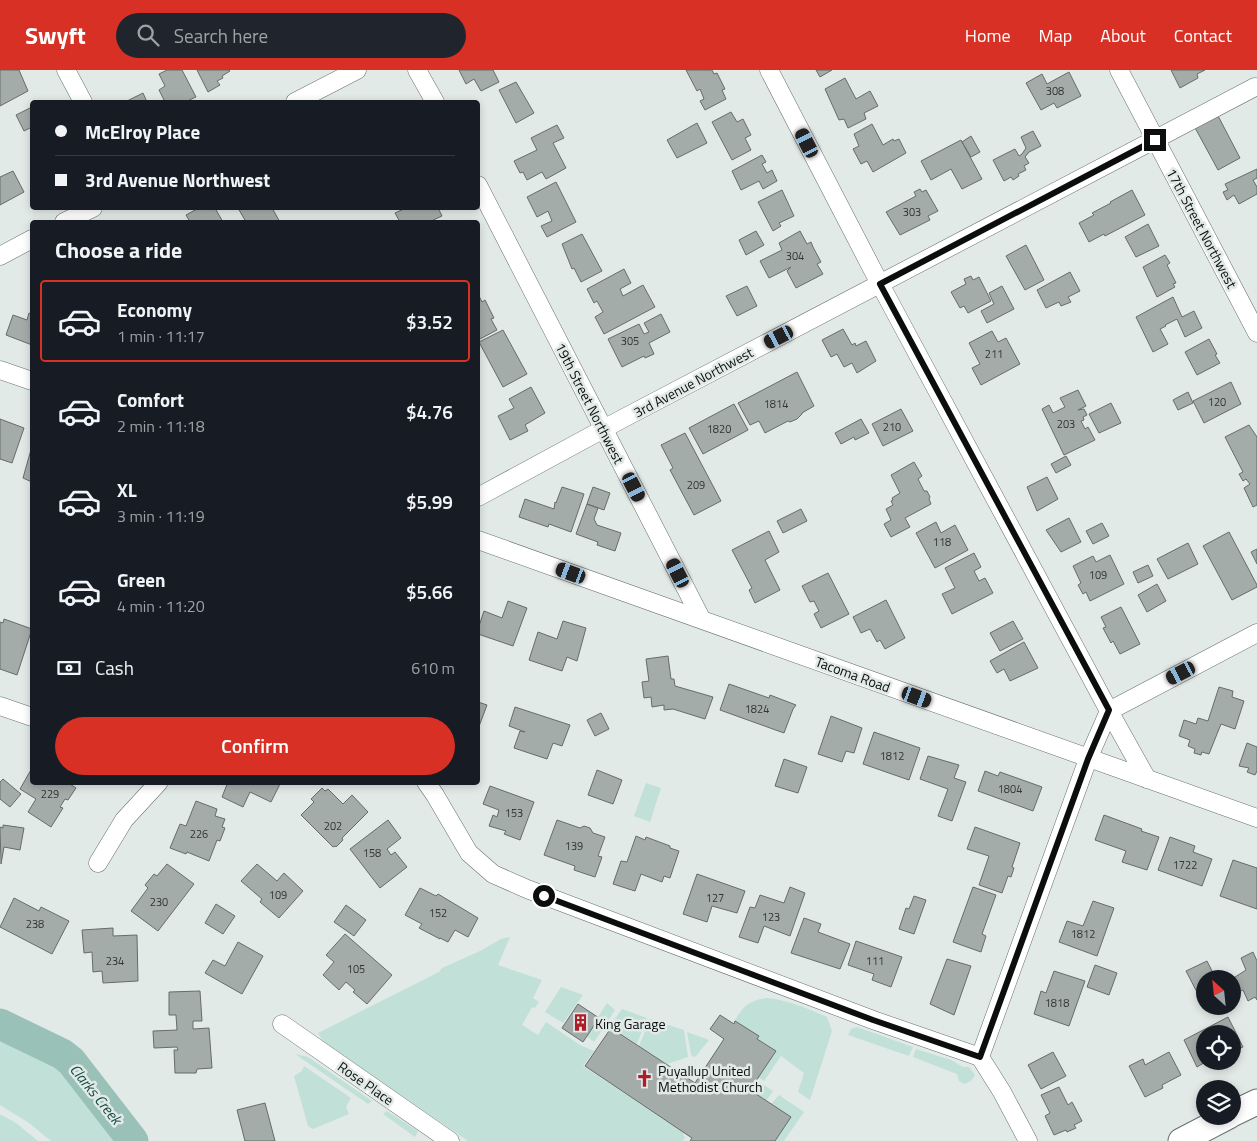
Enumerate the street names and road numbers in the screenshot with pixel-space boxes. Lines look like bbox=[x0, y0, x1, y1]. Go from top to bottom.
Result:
street label: 17th Street Northwest bbox=[1161, 164, 1243, 292]
street label: 19th Street Northwest bbox=[550, 339, 630, 467]
street label: 3rd Avenue Northwest bbox=[629, 341, 757, 422]
street label: Tacoma Road bbox=[812, 651, 894, 697]
street label: Rose Place bbox=[334, 1056, 398, 1110]

